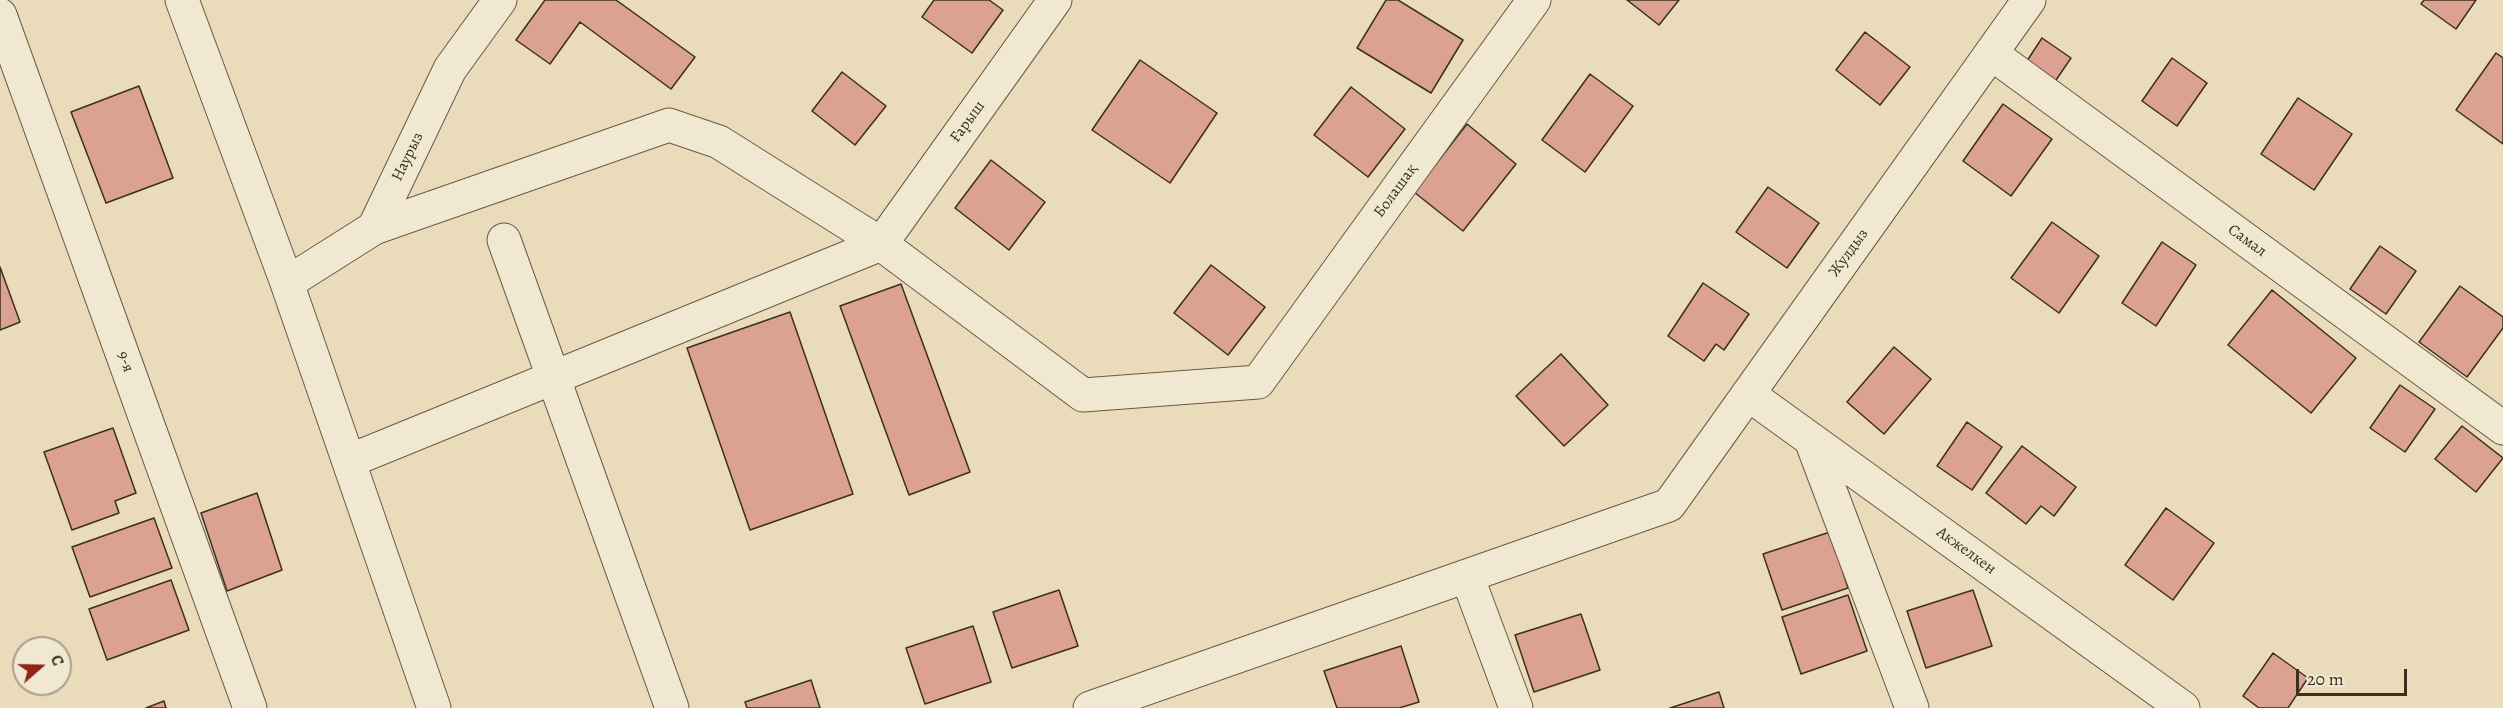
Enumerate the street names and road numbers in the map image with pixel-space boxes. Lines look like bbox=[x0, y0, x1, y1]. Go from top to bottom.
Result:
street label: Ғарыш bbox=[946, 97, 990, 147]
street label: Наурыз bbox=[388, 129, 428, 185]
street label: Болашақ bbox=[1370, 160, 1422, 222]
street label: Самал bbox=[2224, 220, 2270, 262]
street label: Жулдыз bbox=[1825, 225, 1873, 281]
street label: 9-я bbox=[112, 349, 138, 375]
street label: Акжелкен bbox=[1932, 523, 2000, 579]

